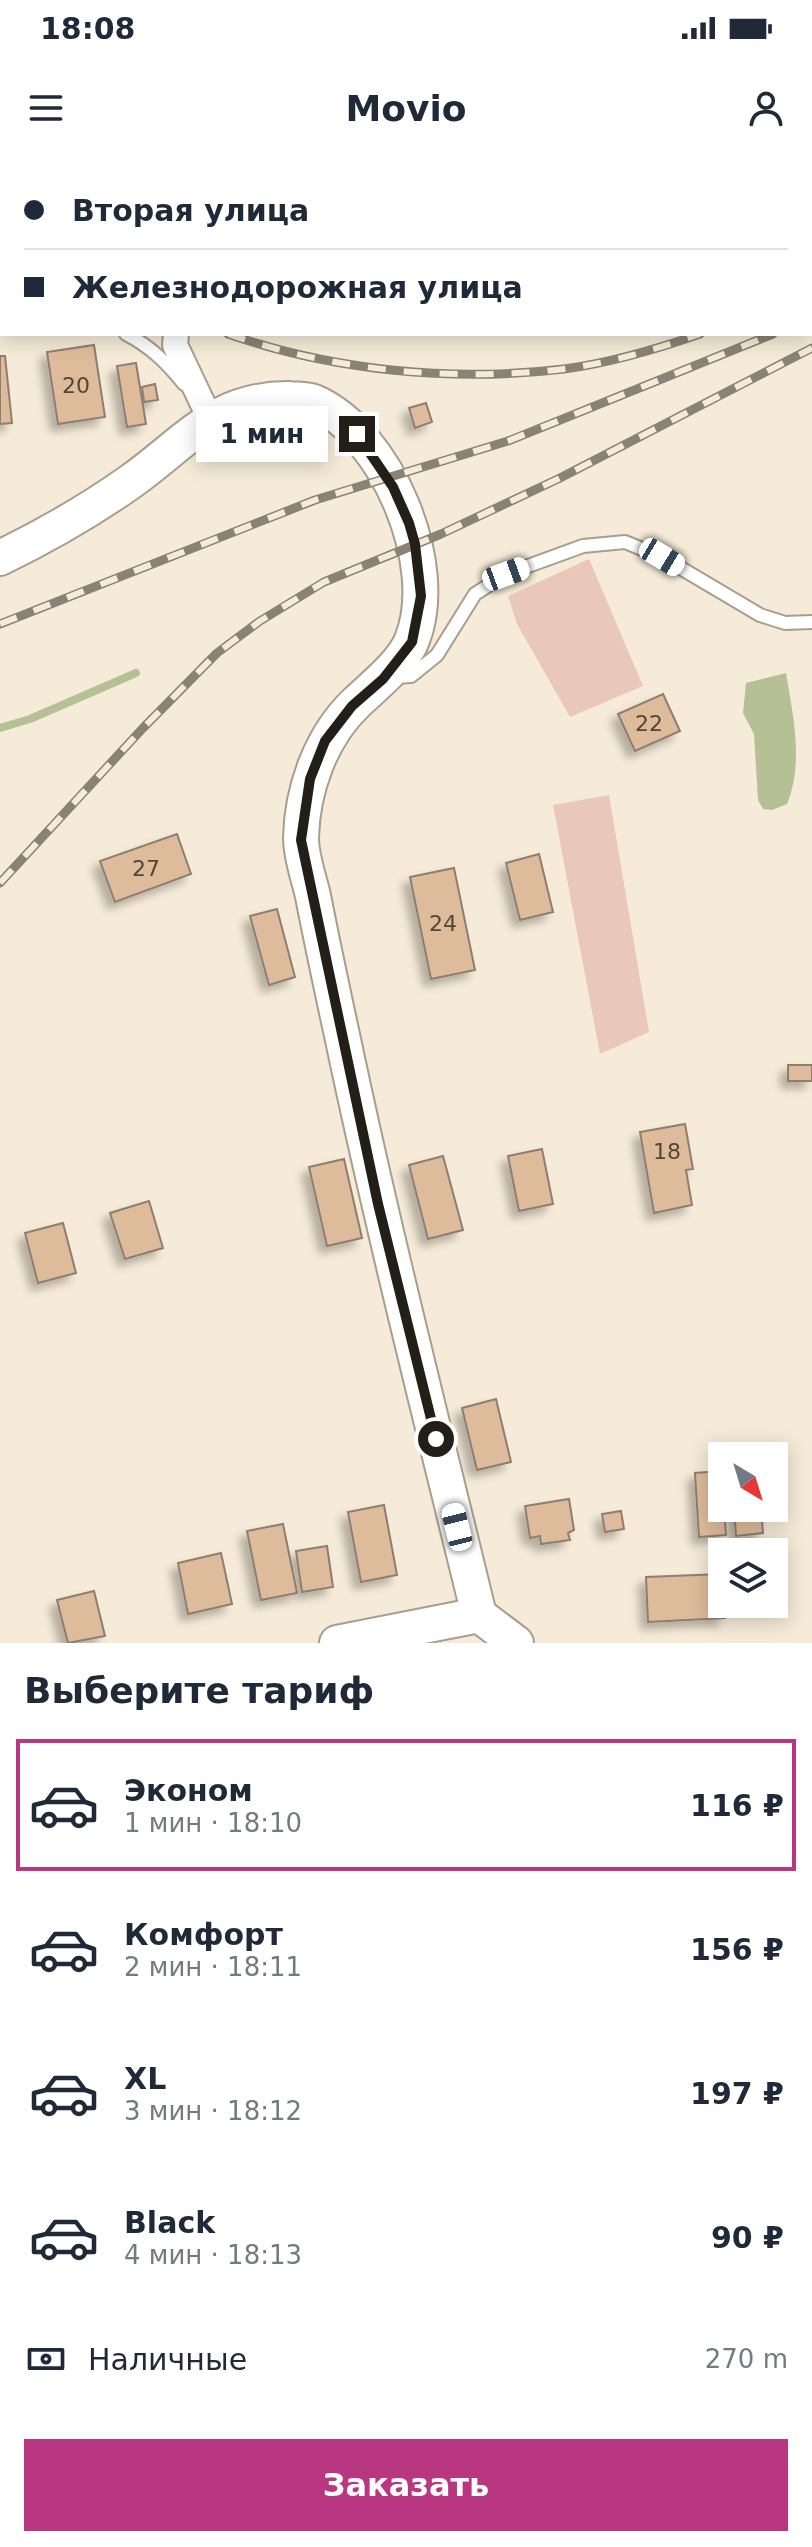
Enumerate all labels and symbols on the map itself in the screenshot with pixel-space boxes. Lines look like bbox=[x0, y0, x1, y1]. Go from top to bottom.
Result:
house number: 20 bbox=[62, 373, 90, 398]
callout: 1 мин bbox=[197, 406, 329, 462]
route end bbox=[339, 416, 375, 452]
car bbox=[635, 534, 689, 580]
car bbox=[479, 555, 533, 593]
house number: 22 bbox=[635, 711, 663, 736]
house number: 27 bbox=[132, 856, 160, 881]
house number: 24 bbox=[429, 911, 457, 936]
house number: 18 bbox=[653, 1139, 681, 1164]
route start bbox=[418, 1421, 454, 1457]
north arrow bbox=[708, 1442, 788, 1522]
car bbox=[440, 1501, 474, 1553]

